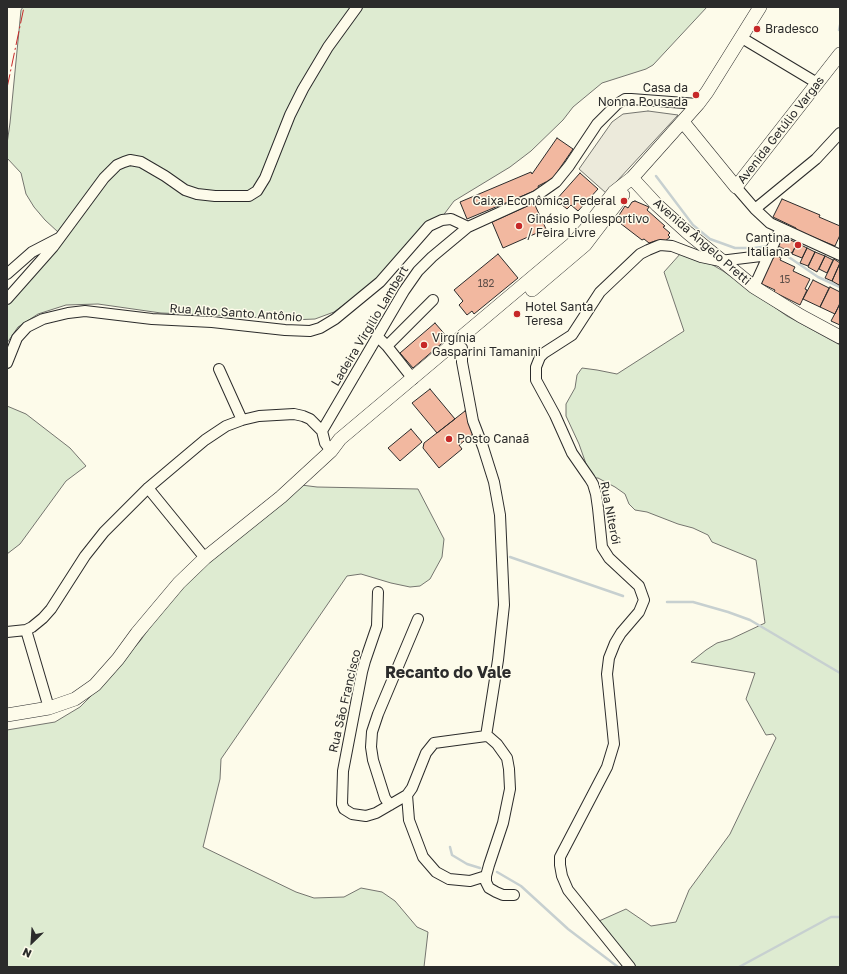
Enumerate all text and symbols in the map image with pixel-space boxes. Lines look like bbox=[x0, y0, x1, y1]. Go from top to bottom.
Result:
place label: Bradesco bbox=[765, 22, 819, 36]
marker: Bradesco bbox=[752, 24, 762, 34]
street label: Avenida Getúlio Vargas bbox=[735, 73, 827, 187]
place label: Casa da Nonna Pousada bbox=[598, 81, 688, 109]
marker: Casa da Nonna Pousada bbox=[691, 90, 701, 100]
place label: Caixa Econômica Federal bbox=[472, 194, 616, 208]
marker: Caixa Econômica Federal bbox=[619, 196, 629, 206]
street label: Avenida Ângelo Pretti bbox=[650, 196, 754, 288]
place label: Ginásio Poliesportivo / Feira Livre bbox=[527, 212, 649, 240]
marker: Ginásio Poliesportivo / Feira Livre bbox=[514, 221, 524, 231]
place label: Cantina Italiana bbox=[746, 231, 790, 259]
marker: Cantina Italiana bbox=[793, 240, 803, 250]
street label: Ladeira Virgilio Lambert bbox=[328, 263, 412, 389]
house number: 15 bbox=[780, 274, 790, 286]
house number: 182 bbox=[478, 278, 494, 290]
place label: Hotel Santa Teresa bbox=[525, 300, 593, 328]
street label: Rua Alto Santo Antônio bbox=[169, 301, 303, 325]
marker: Hotel Santa Teresa bbox=[512, 309, 522, 319]
place label: Virgínia Gasparini Tamanini bbox=[432, 331, 541, 359]
marker: Virgínia Gasparini Tamanini bbox=[419, 340, 429, 350]
place label: Posto Canaã bbox=[457, 432, 529, 446]
marker: Posto Canaã bbox=[444, 434, 454, 444]
street label: Rua Niterói bbox=[597, 480, 623, 546]
street label: Rua São Francisco bbox=[326, 648, 364, 754]
district label: Recanto do Vale bbox=[385, 663, 511, 683]
north arrow bbox=[12, 922, 52, 962]
text: N bbox=[20, 946, 33, 961]

